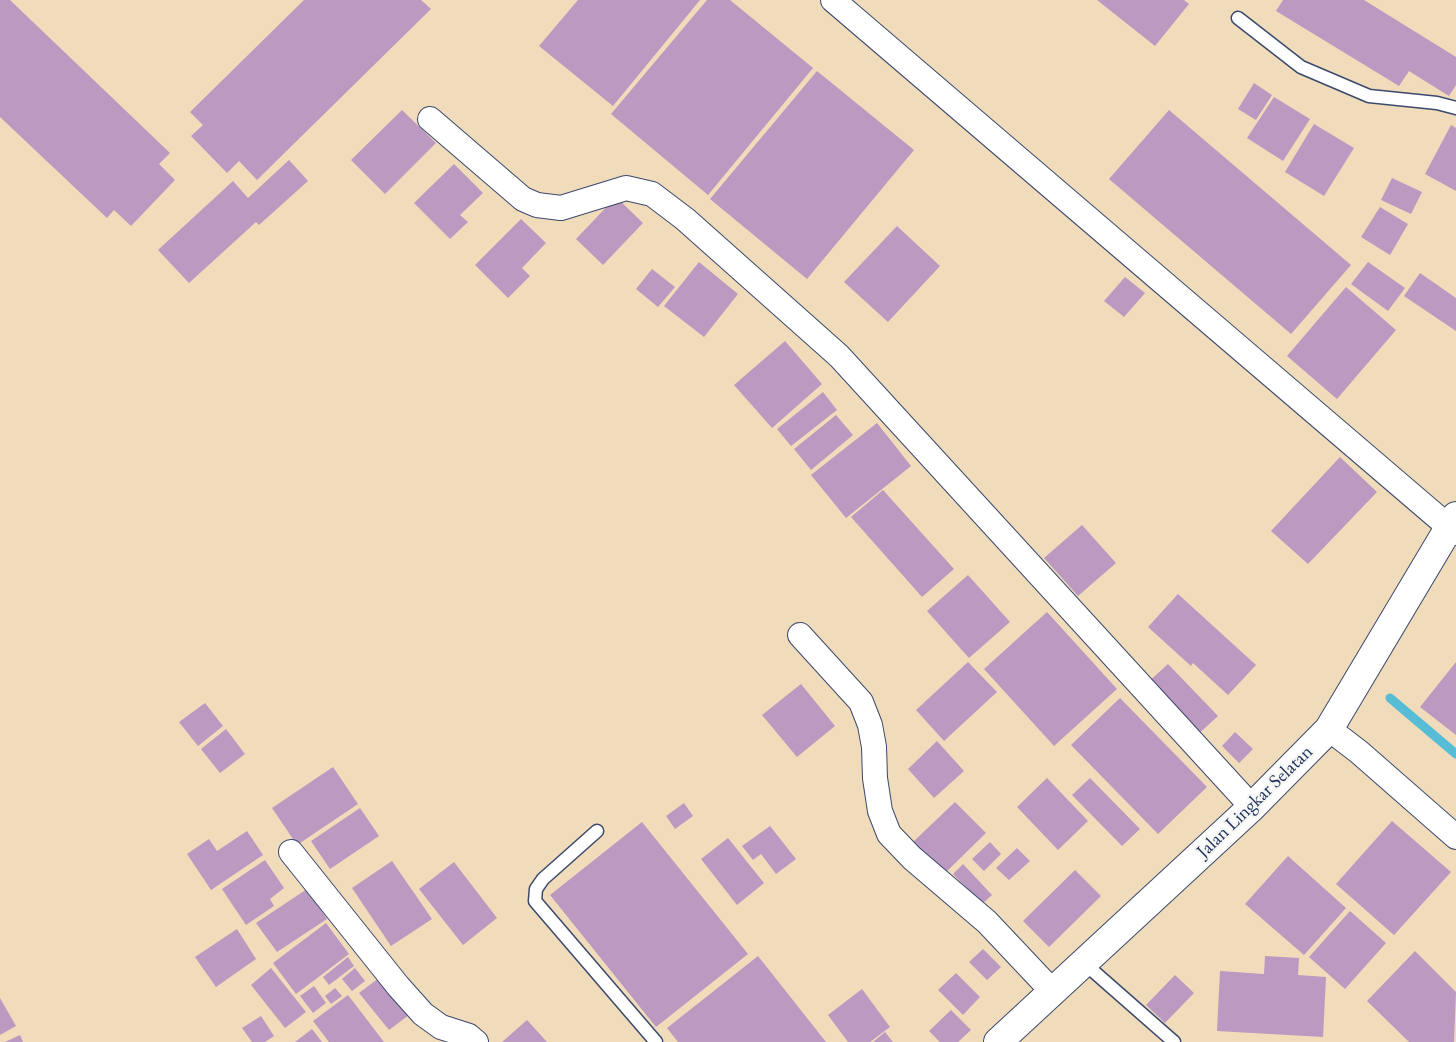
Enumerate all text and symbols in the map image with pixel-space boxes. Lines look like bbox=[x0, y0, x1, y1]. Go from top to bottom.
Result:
street label: Jalan Lingkar Selatan bbox=[1192, 741, 1318, 863]

